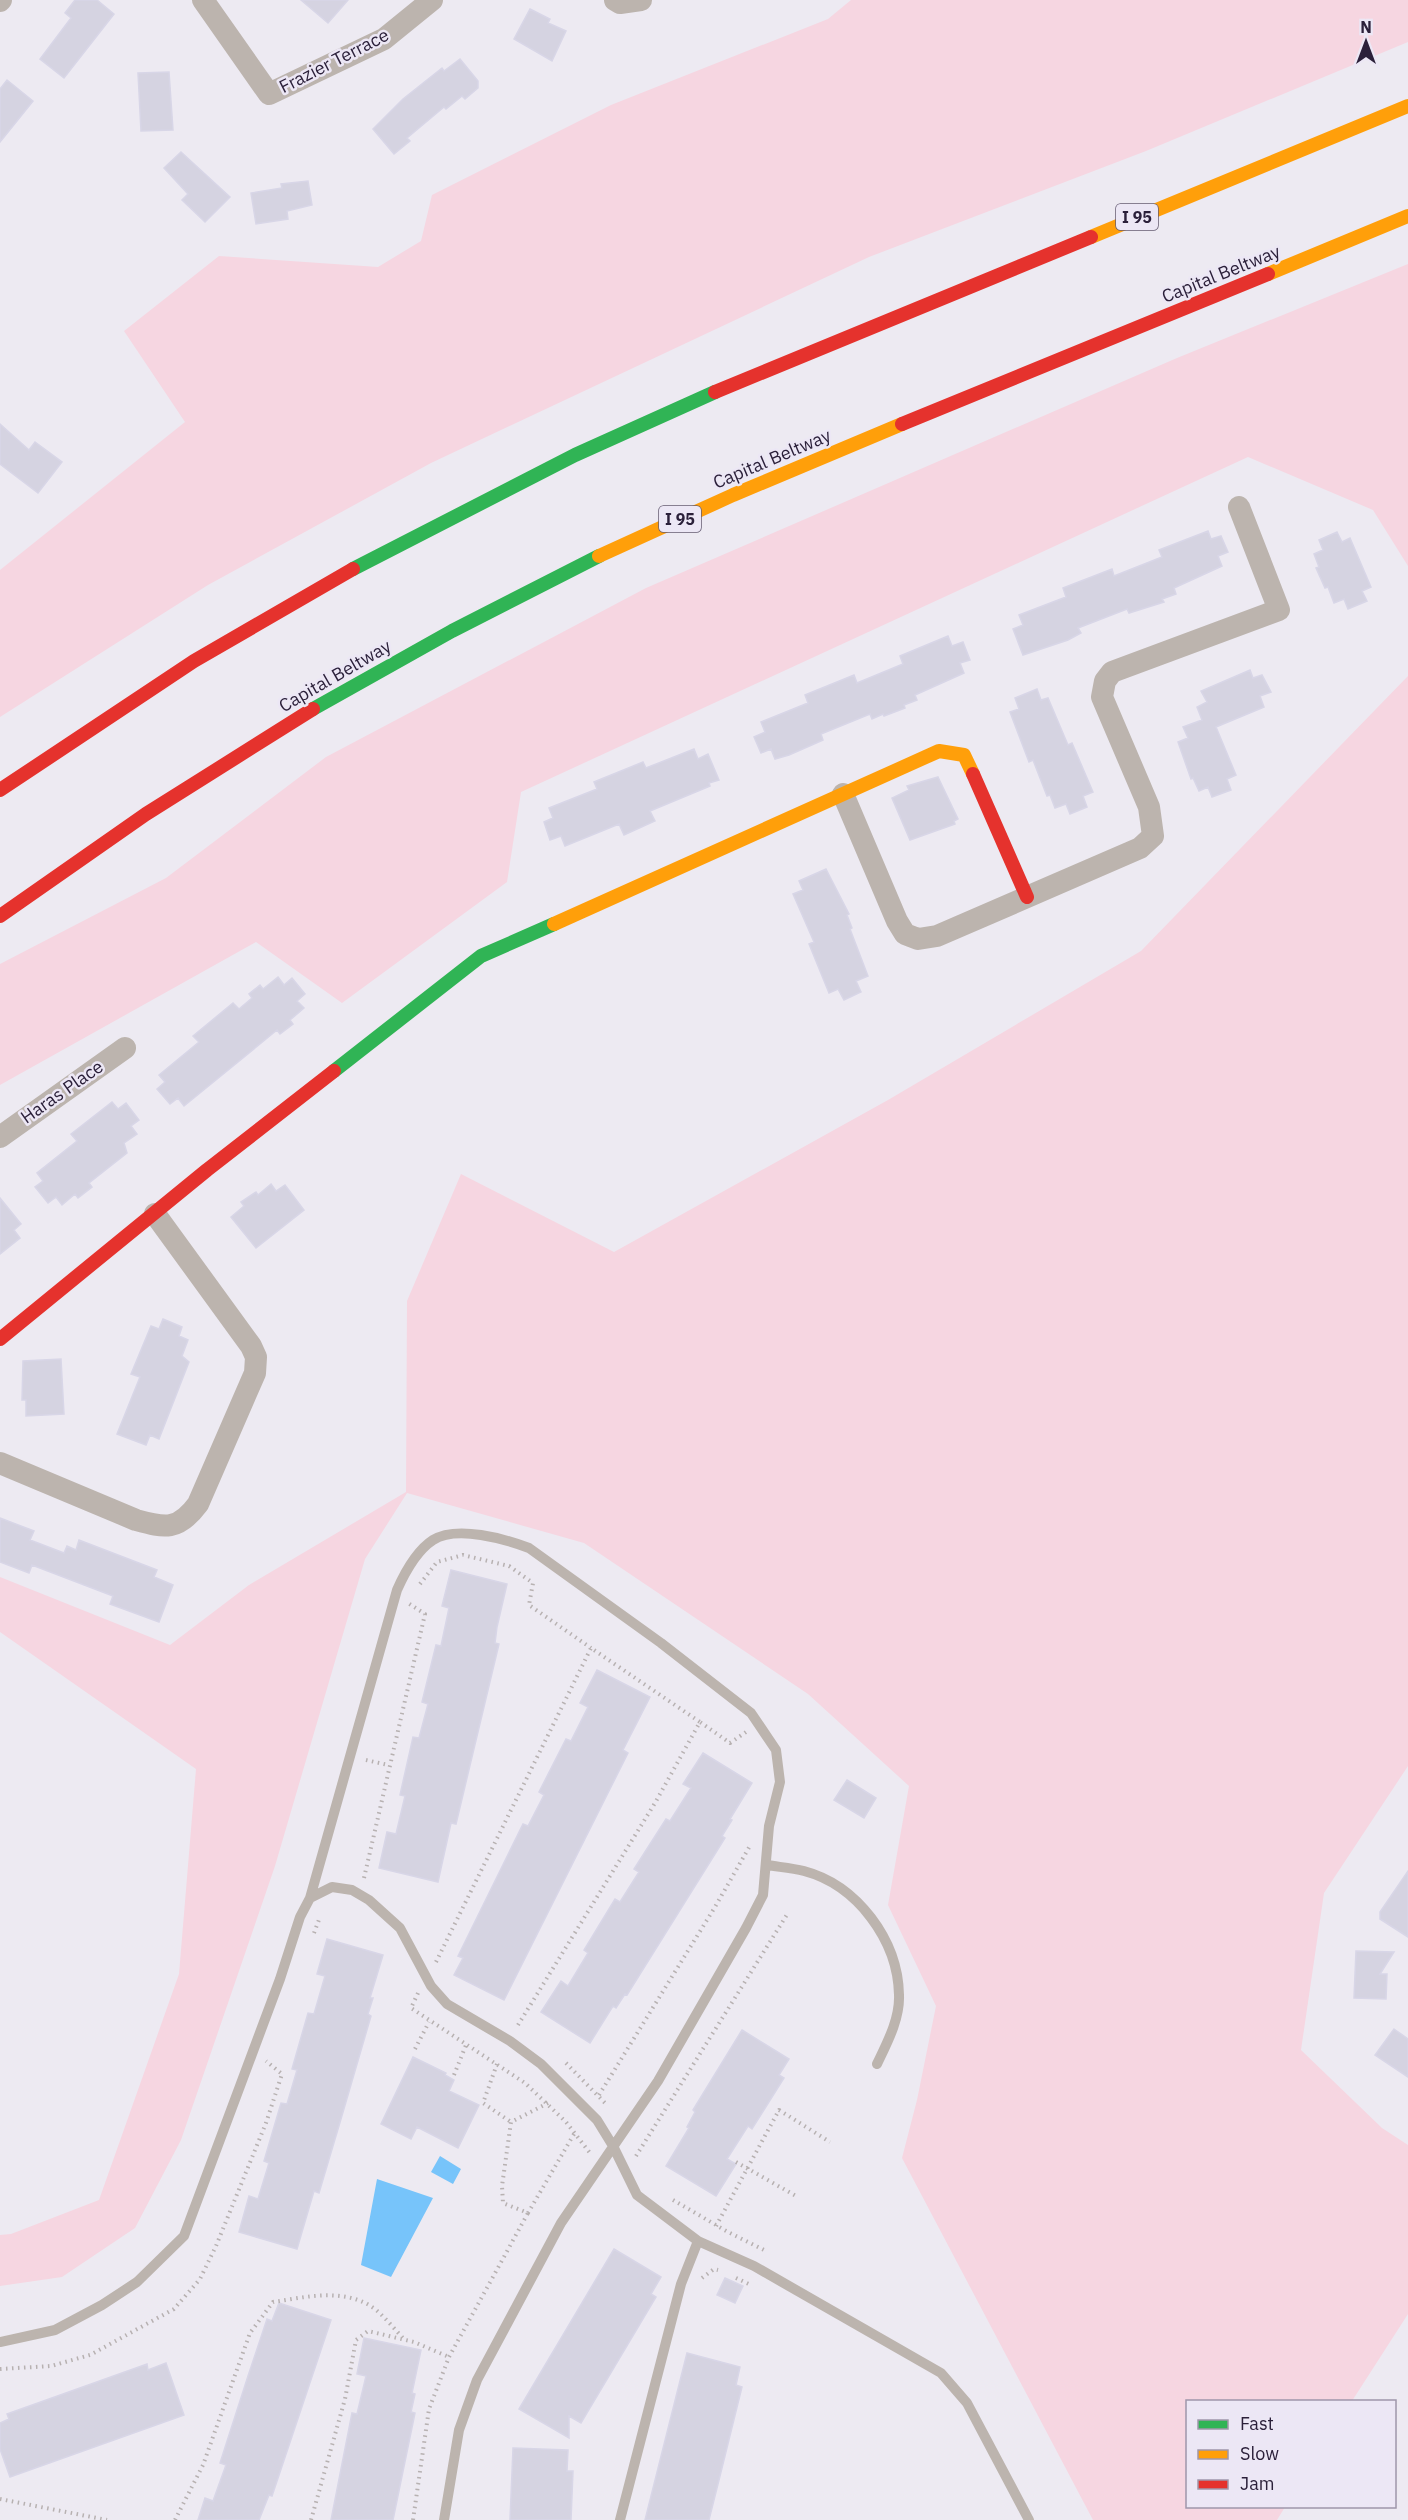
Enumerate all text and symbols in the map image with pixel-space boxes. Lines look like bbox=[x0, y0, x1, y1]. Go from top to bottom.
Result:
north arrow bbox=[1336, 12, 1396, 72]
text: N bbox=[1360, 17, 1372, 37]
street label: Frazier Terrace bbox=[275, 23, 393, 98]
road number: I 95 bbox=[1116, 204, 1158, 230]
street label: Capital Beltway bbox=[1158, 239, 1283, 308]
street label: Capital Beltway bbox=[709, 423, 834, 494]
road number: I 95 bbox=[659, 506, 701, 532]
street label: Capital Beltway bbox=[275, 634, 395, 717]
street label: Haras Place bbox=[16, 1055, 108, 1128]
legend bbox=[1186, 2400, 1396, 2508]
text: Fast bbox=[1240, 2412, 1274, 2435]
text: Slow bbox=[1240, 2442, 1279, 2465]
text: Jam bbox=[1240, 2472, 1275, 2495]

